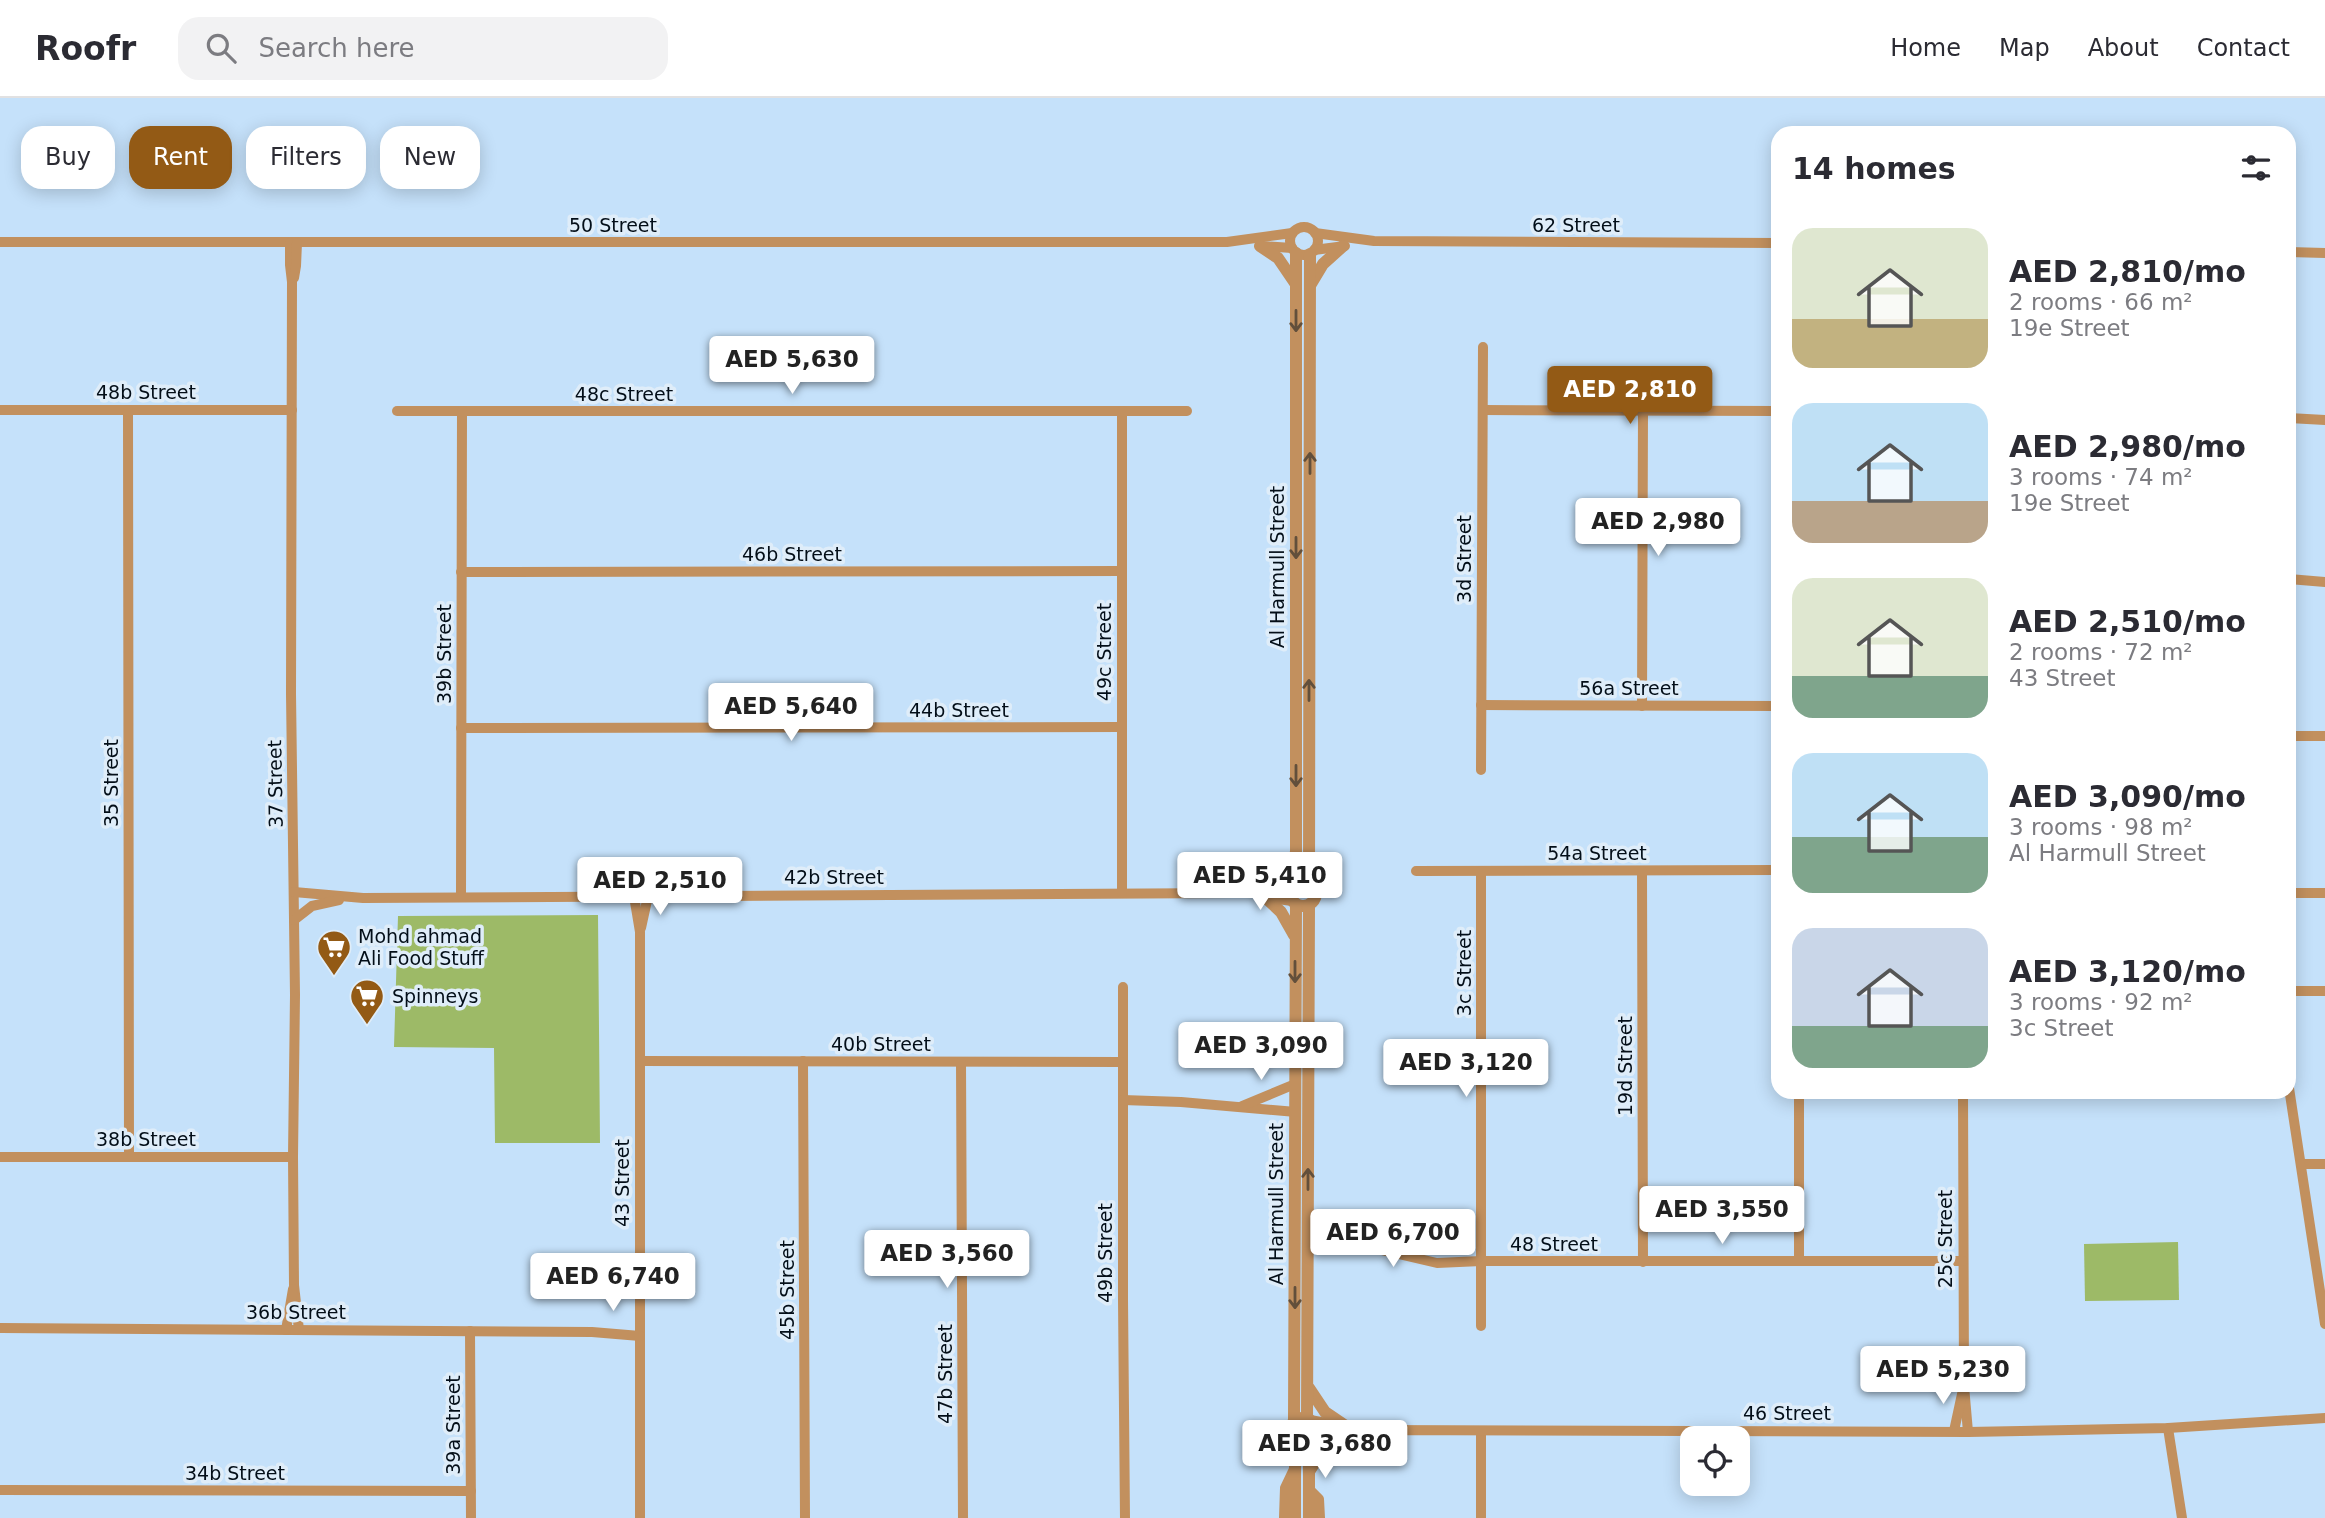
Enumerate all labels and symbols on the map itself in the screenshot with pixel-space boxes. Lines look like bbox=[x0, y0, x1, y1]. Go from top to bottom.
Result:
street label: 50 Street bbox=[569, 214, 657, 236]
street label: 62 Street bbox=[1532, 214, 1620, 236]
one-way arrow bbox=[1289, 309, 1303, 332]
pin: AED 5,630 bbox=[712, 336, 872, 396]
pin: AED 2,810 bbox=[1550, 366, 1710, 426]
street label: 48b Street bbox=[96, 381, 196, 403]
street label: 48c Street bbox=[575, 383, 673, 405]
one-way arrow bbox=[1303, 452, 1317, 475]
street label: Al Harmull Street bbox=[1266, 486, 1288, 648]
pin: AED 2,980 bbox=[1578, 498, 1738, 558]
street label: 3d Street bbox=[1453, 515, 1475, 603]
one-way arrow bbox=[1289, 537, 1303, 560]
street label: 46b Street bbox=[742, 543, 842, 565]
street label: 49c Street bbox=[1093, 603, 1115, 701]
street label: 39b Street bbox=[433, 604, 455, 704]
street label: 56a Street bbox=[1579, 677, 1679, 699]
one-way arrow bbox=[1302, 679, 1316, 702]
pin: AED 5,640 bbox=[711, 684, 871, 743]
street label: 44b Street bbox=[909, 699, 1009, 721]
street label: 35 Street bbox=[100, 739, 122, 827]
street label: 37 Street bbox=[263, 740, 287, 828]
one-way arrow bbox=[1289, 764, 1303, 787]
street label: 54a Street bbox=[1547, 842, 1647, 864]
pin: AED 5,410 bbox=[1180, 852, 1340, 912]
pin: AED 2,510 bbox=[580, 858, 740, 917]
street label: 42b Street bbox=[784, 866, 884, 888]
place label: Mohd ahmad Ali Food Stuff bbox=[358, 925, 485, 969]
supermarket icon: Mohd ahmad Ali Food Stuff bbox=[315, 928, 353, 977]
street label: 3c Street bbox=[1453, 930, 1475, 1016]
one-way arrow bbox=[1288, 961, 1302, 984]
supermarket icon: Spinneys bbox=[348, 977, 386, 1026]
place label: Spinneys bbox=[392, 985, 478, 1007]
street label: 19d Street bbox=[1614, 1016, 1636, 1116]
pin: AED 3,090 bbox=[1181, 1023, 1341, 1082]
street label: 40b Street bbox=[831, 1033, 931, 1055]
pin: AED 3,120 bbox=[1386, 1040, 1546, 1099]
street label: Al Harmull Street bbox=[1265, 1123, 1287, 1285]
street label: 38b Street bbox=[96, 1128, 196, 1150]
street label: 43 Street bbox=[611, 1139, 633, 1227]
one-way arrow bbox=[1301, 1168, 1315, 1191]
pin: AED 3,550 bbox=[1642, 1186, 1802, 1246]
street label: 25c Street bbox=[1934, 1190, 1956, 1288]
street label: 49b Street bbox=[1094, 1203, 1116, 1303]
pin: AED 6,700 bbox=[1313, 1210, 1473, 1269]
pin: AED 3,560 bbox=[867, 1230, 1027, 1290]
street label: 48 Street bbox=[1510, 1233, 1598, 1255]
street label: 45b Street bbox=[776, 1240, 798, 1340]
pin: AED 6,740 bbox=[533, 1254, 693, 1313]
one-way arrow bbox=[1288, 1286, 1302, 1309]
street label: 36b Street bbox=[246, 1301, 346, 1323]
street label: 47b Street bbox=[934, 1324, 956, 1424]
pin: AED 5,230 bbox=[1863, 1346, 2023, 1406]
street label: 39a Street bbox=[442, 1375, 464, 1475]
street label: 46 Street bbox=[1743, 1402, 1831, 1424]
pin: AED 3,680 bbox=[1245, 1420, 1405, 1480]
street label: 34b Street bbox=[185, 1462, 285, 1484]

